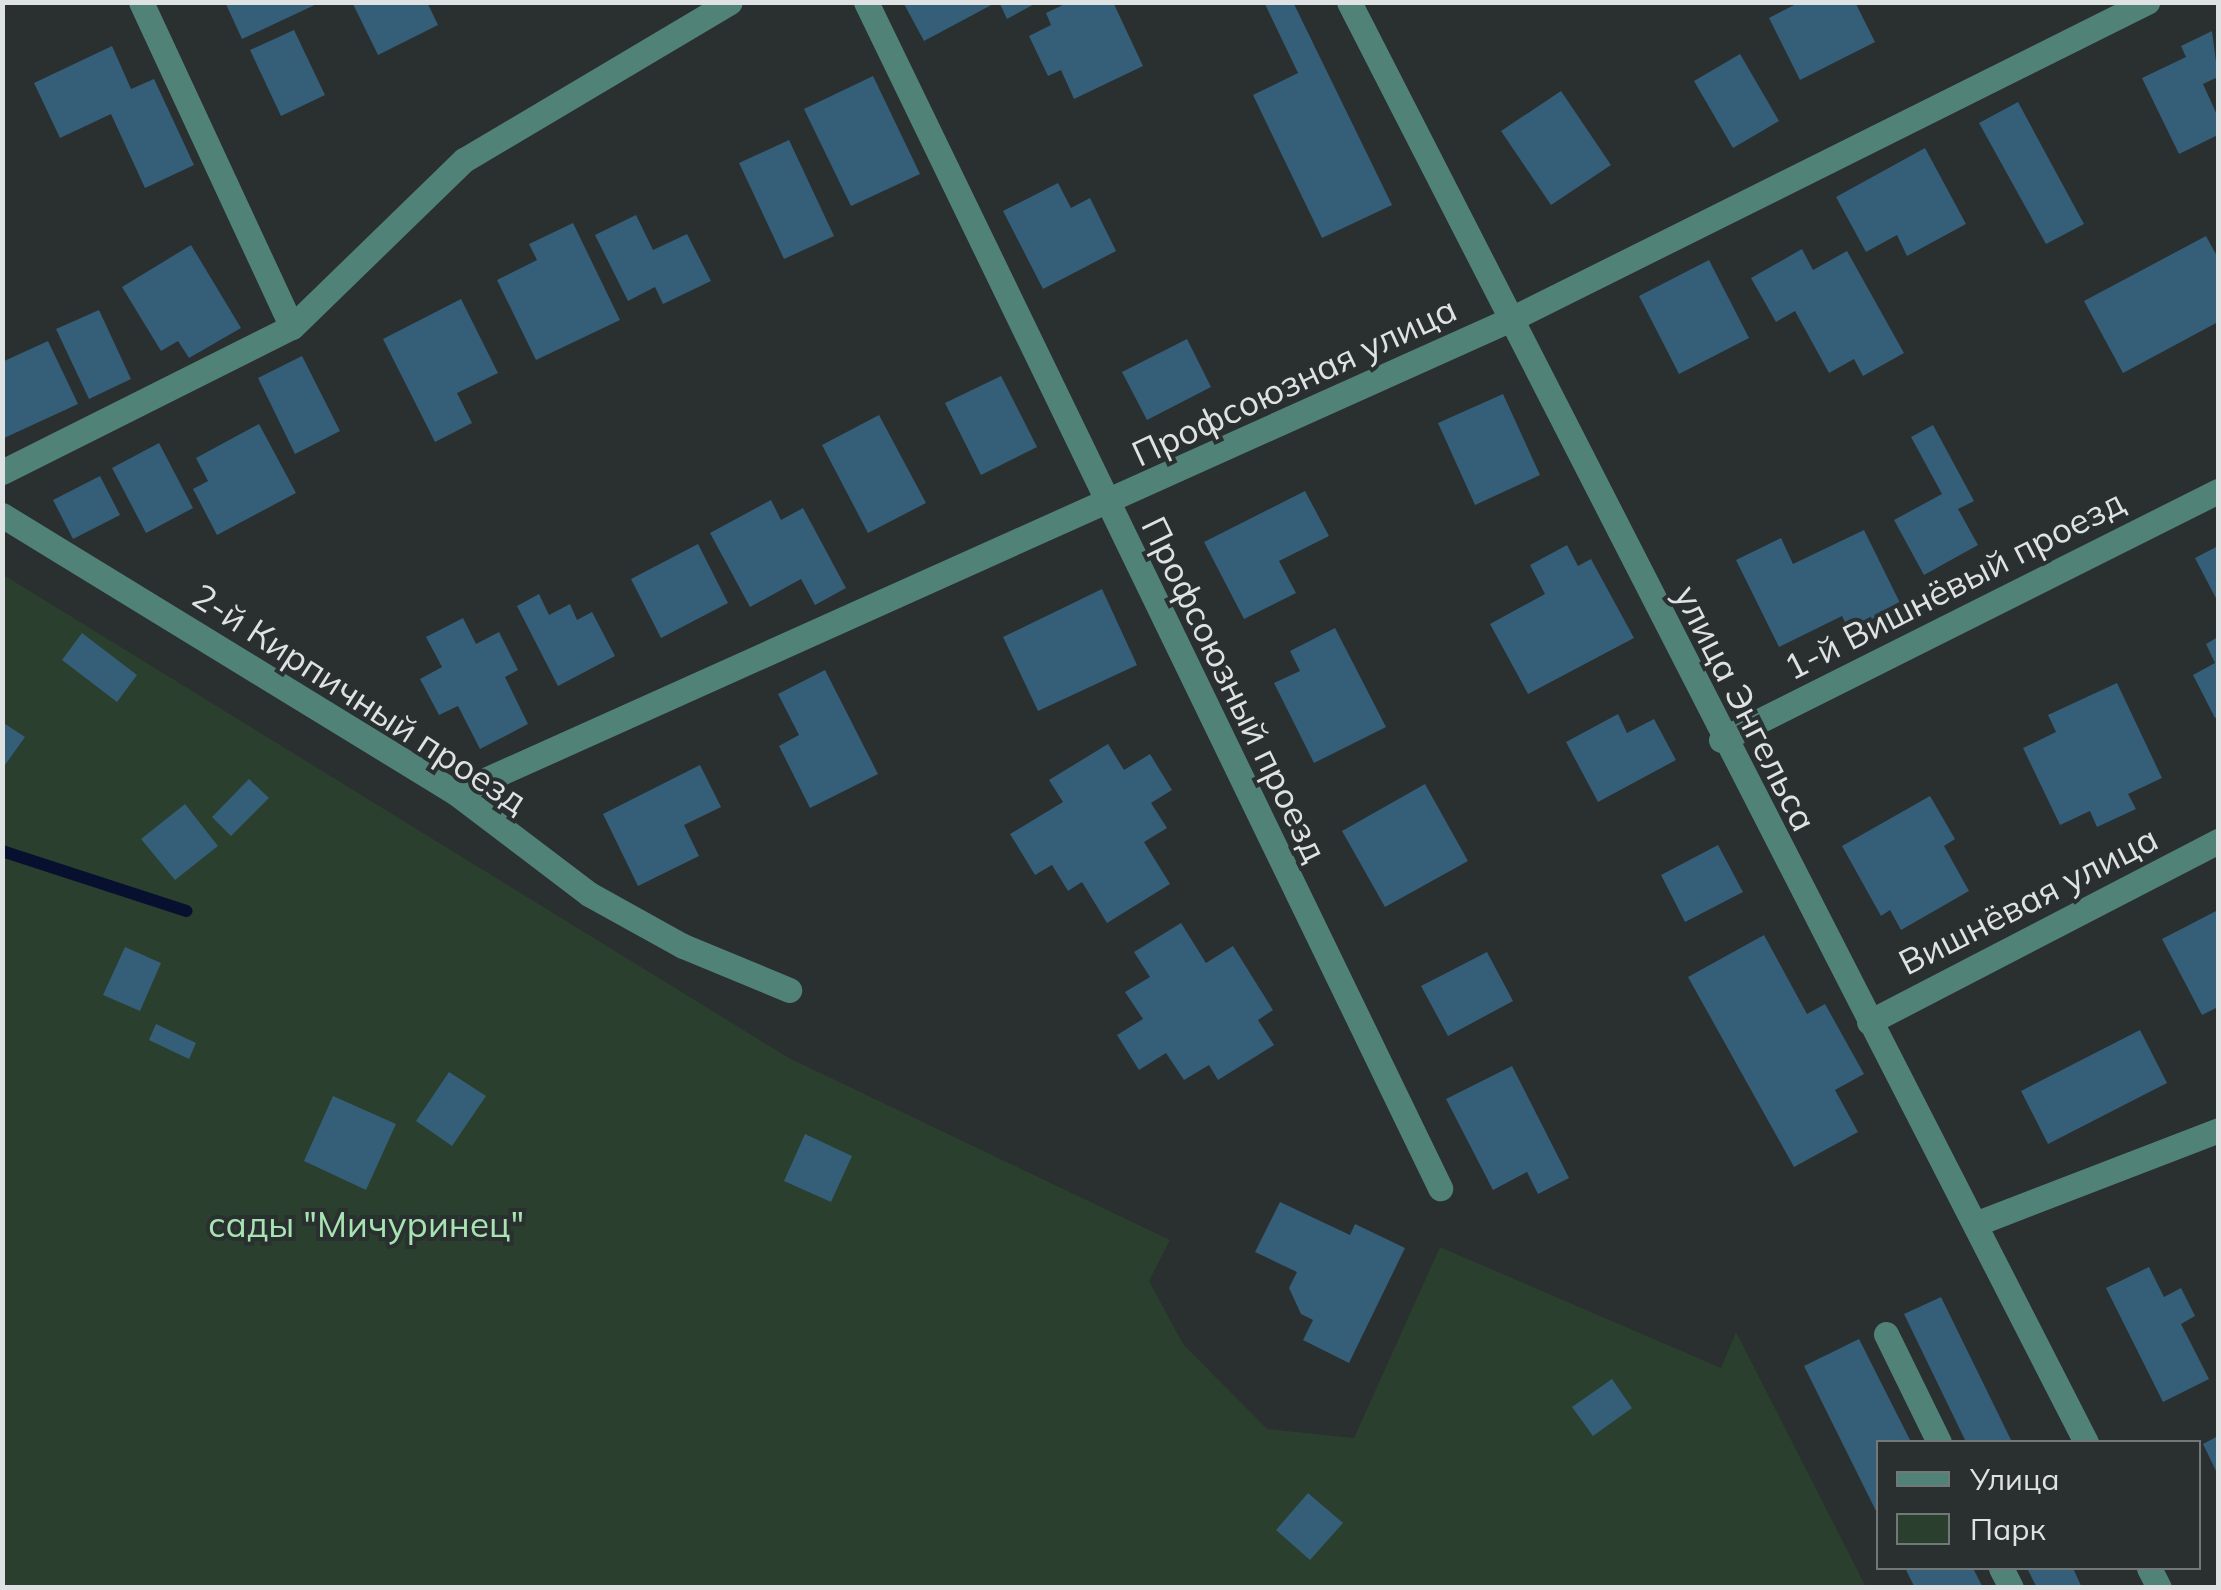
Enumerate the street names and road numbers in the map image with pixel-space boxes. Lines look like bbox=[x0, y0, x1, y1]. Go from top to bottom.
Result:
street label: Профсоюзная улица bbox=[1125, 287, 1463, 475]
street label: 1-й Вишнёвый проезд bbox=[1777, 480, 2131, 688]
street label: Профсоюзный проезд bbox=[1133, 510, 1337, 868]
street label: 2-й Кирпичный проезд bbox=[185, 574, 535, 822]
street label: улица Энгельса bbox=[1666, 578, 1826, 838]
street label: Вишнёвая улица bbox=[1892, 817, 2164, 983]

